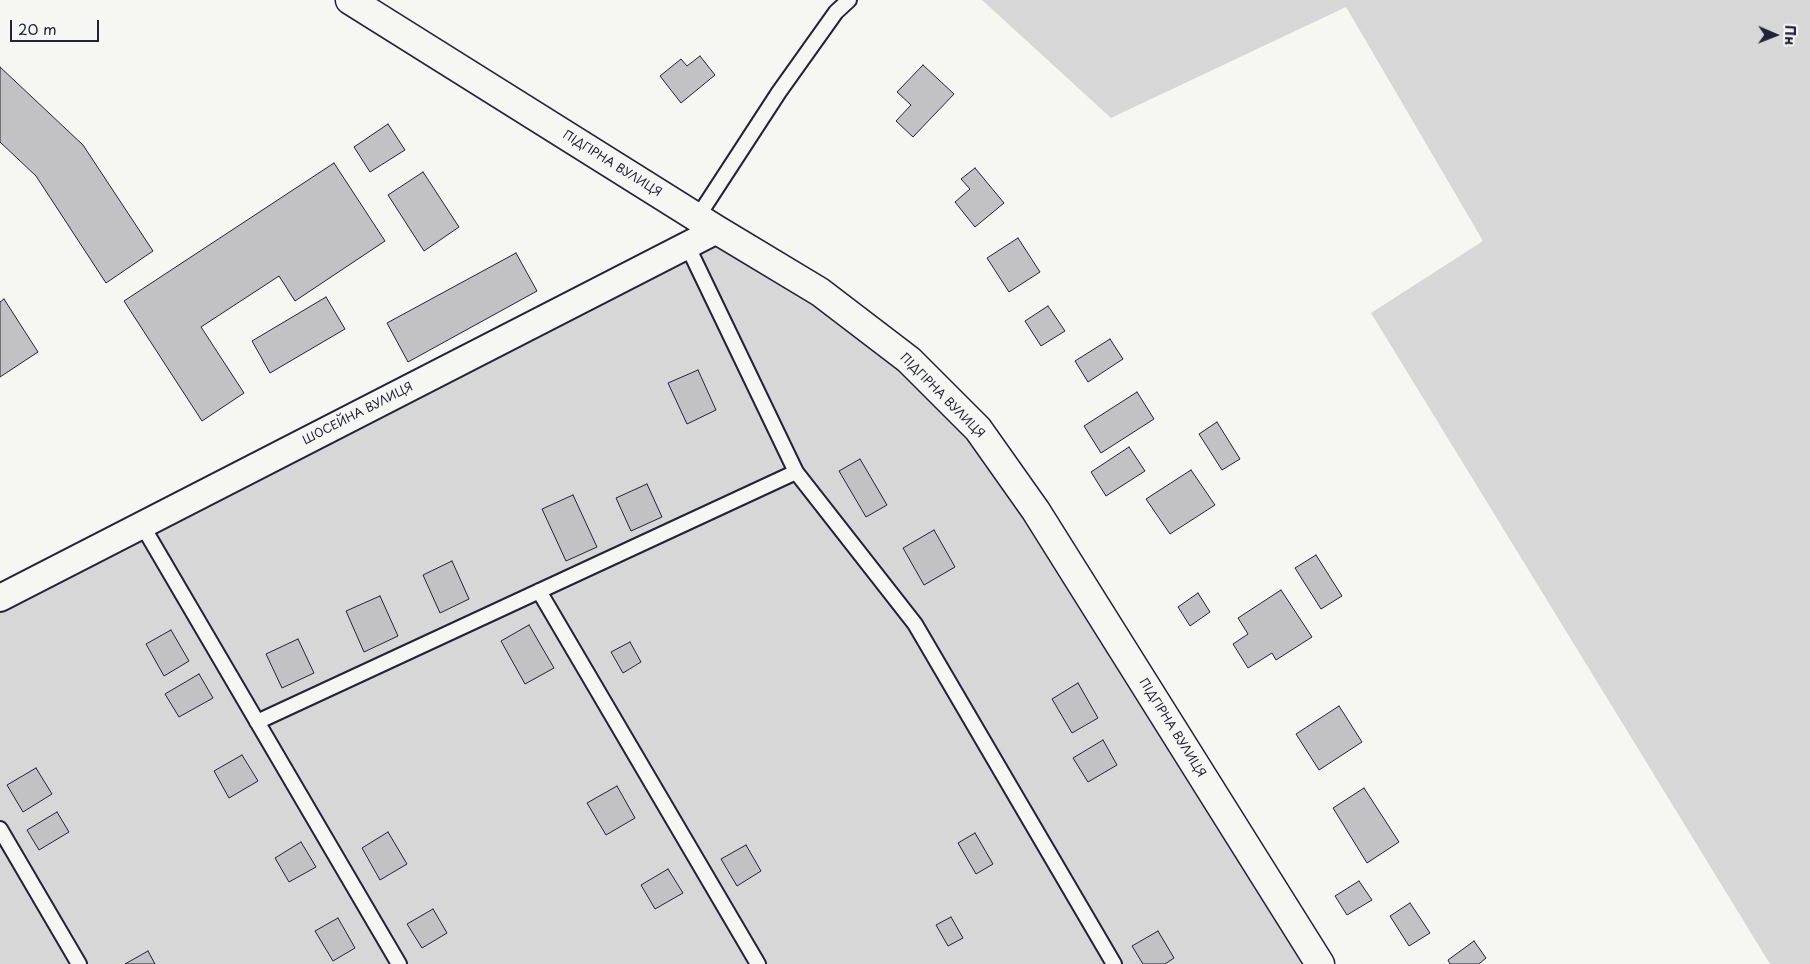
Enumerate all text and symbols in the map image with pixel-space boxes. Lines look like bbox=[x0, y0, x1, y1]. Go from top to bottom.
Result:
scale bar bbox=[12, 10, 101, 42]
north arrow bbox=[1750, 10, 1800, 60]
text: 20 m bbox=[18, 17, 57, 40]
text: Пн bbox=[1780, 25, 1801, 46]
street label: ПІДГІРНА ВУЛИЦЯ bbox=[560, 128, 664, 200]
street label: ПІДГІРНА ВУЛИЦЯ bbox=[897, 351, 987, 441]
street label: ШОСЕЙНА ВУЛИЦЯ bbox=[300, 380, 416, 448]
street label: ПІДГІРНА ВУЛИЦЯ bbox=[1136, 676, 1208, 780]

